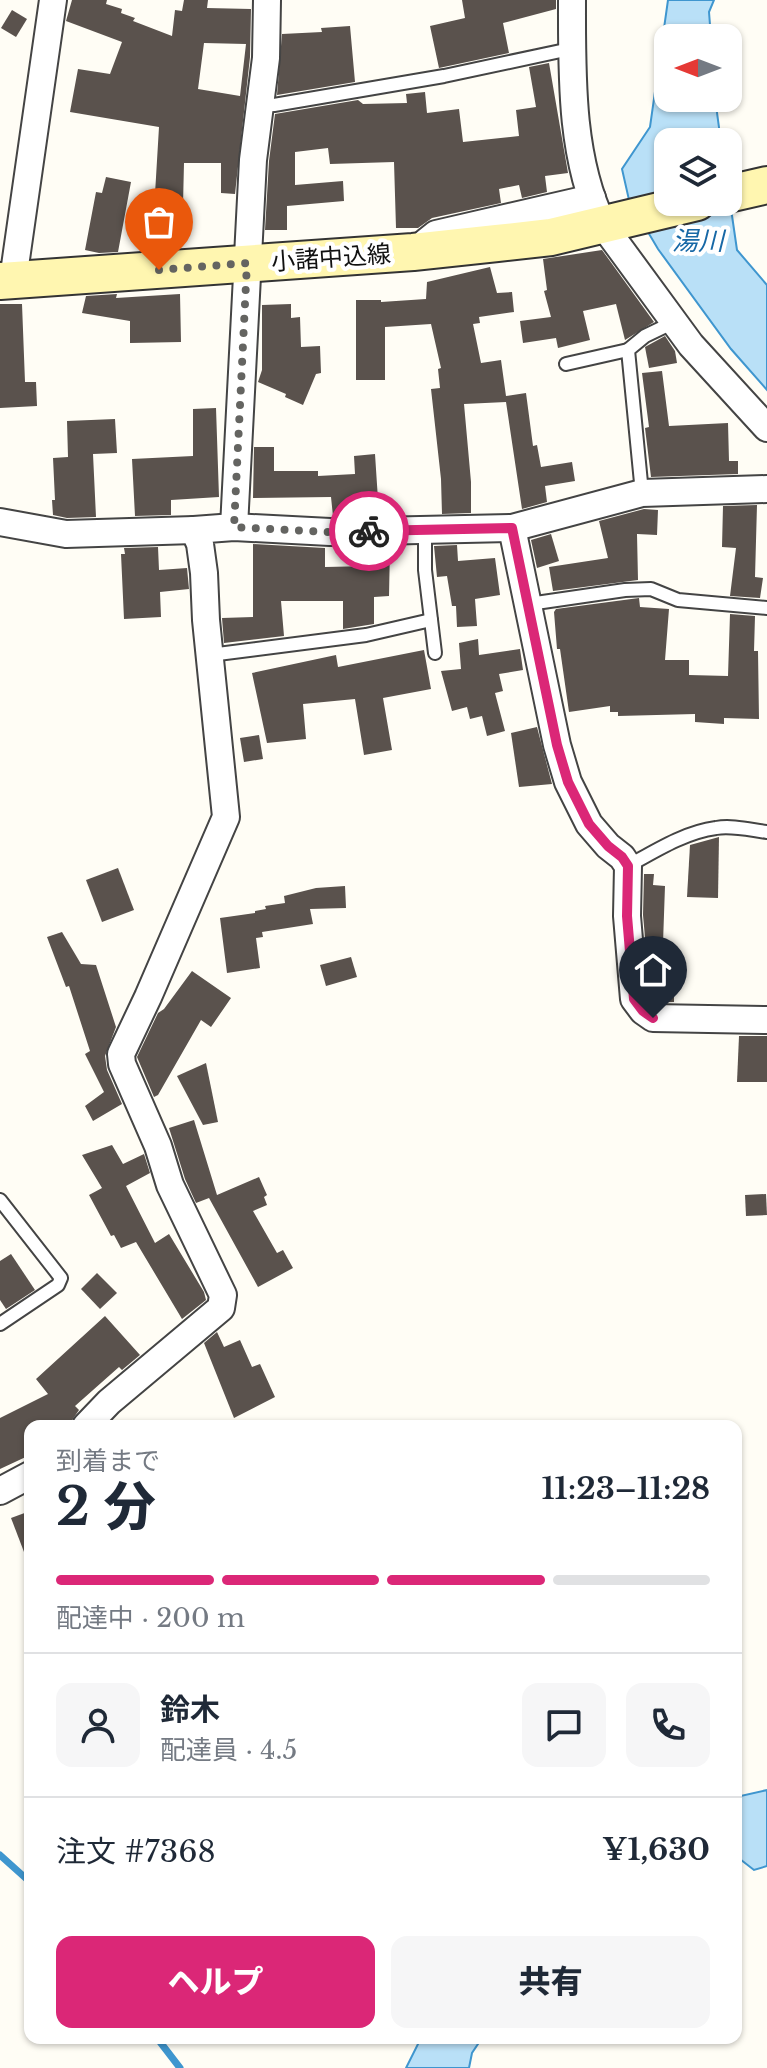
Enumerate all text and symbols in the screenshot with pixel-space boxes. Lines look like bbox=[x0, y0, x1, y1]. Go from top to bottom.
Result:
north arrow bbox=[654, 24, 742, 112]
map controls bbox=[654, 24, 742, 216]
button: layers bbox=[654, 128, 742, 216]
pin bbox=[125, 188, 193, 270]
icon: bag bbox=[137, 200, 181, 244]
water label: 湯川 bbox=[672, 225, 727, 257]
street label: 小諸中込線 bbox=[270, 239, 392, 276]
courier bbox=[329, 491, 409, 571]
icon: bike bbox=[347, 509, 391, 553]
pin bbox=[619, 936, 687, 1018]
icon: home bbox=[631, 948, 675, 992]
text: 到着まで bbox=[56, 1445, 160, 1477]
text: 11:23–11:28 bbox=[542, 1470, 710, 1507]
text: 2 分 bbox=[56, 1475, 156, 1539]
text: 配達中 · 200 m bbox=[56, 1602, 245, 1634]
button: person bbox=[56, 1683, 140, 1767]
button: chat bbox=[522, 1683, 606, 1767]
button: phone bbox=[626, 1683, 710, 1767]
text: 鈴木 bbox=[160, 1691, 220, 1728]
text: 配達員 · 4.5 bbox=[160, 1734, 297, 1766]
text: ¥1,630 bbox=[602, 1831, 710, 1868]
text: 注文 #7368 bbox=[56, 1833, 216, 1870]
button: ヘルプ bbox=[56, 1936, 375, 2028]
button: 共有 bbox=[391, 1936, 710, 2028]

